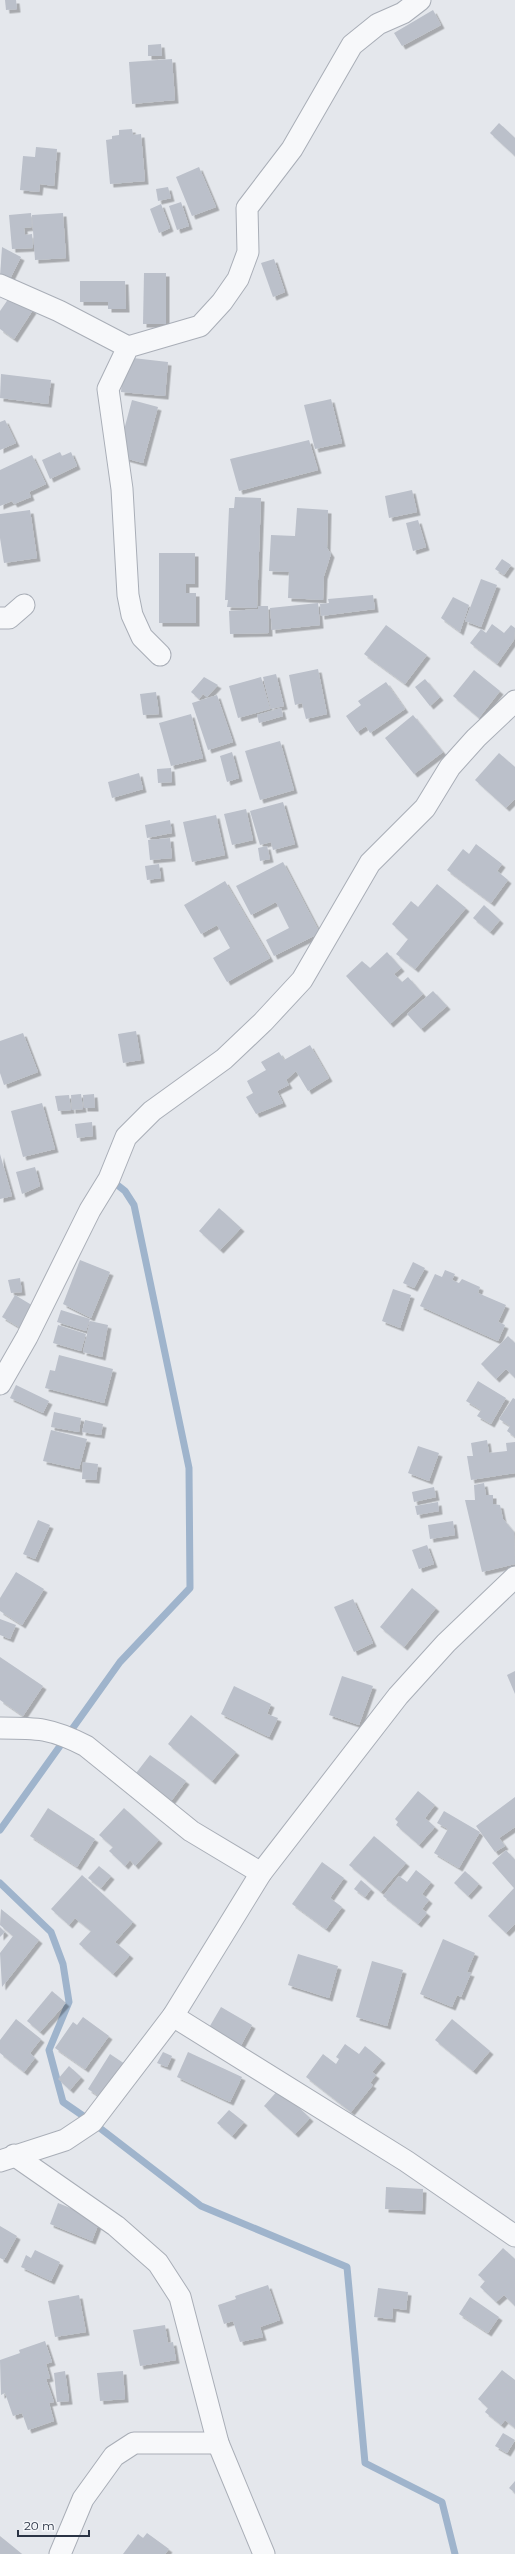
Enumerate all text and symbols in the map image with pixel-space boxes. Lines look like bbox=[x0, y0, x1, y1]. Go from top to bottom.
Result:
scale bar bbox=[18, 2512, 89, 2538]
text: 20 m bbox=[24, 2518, 55, 2533]

